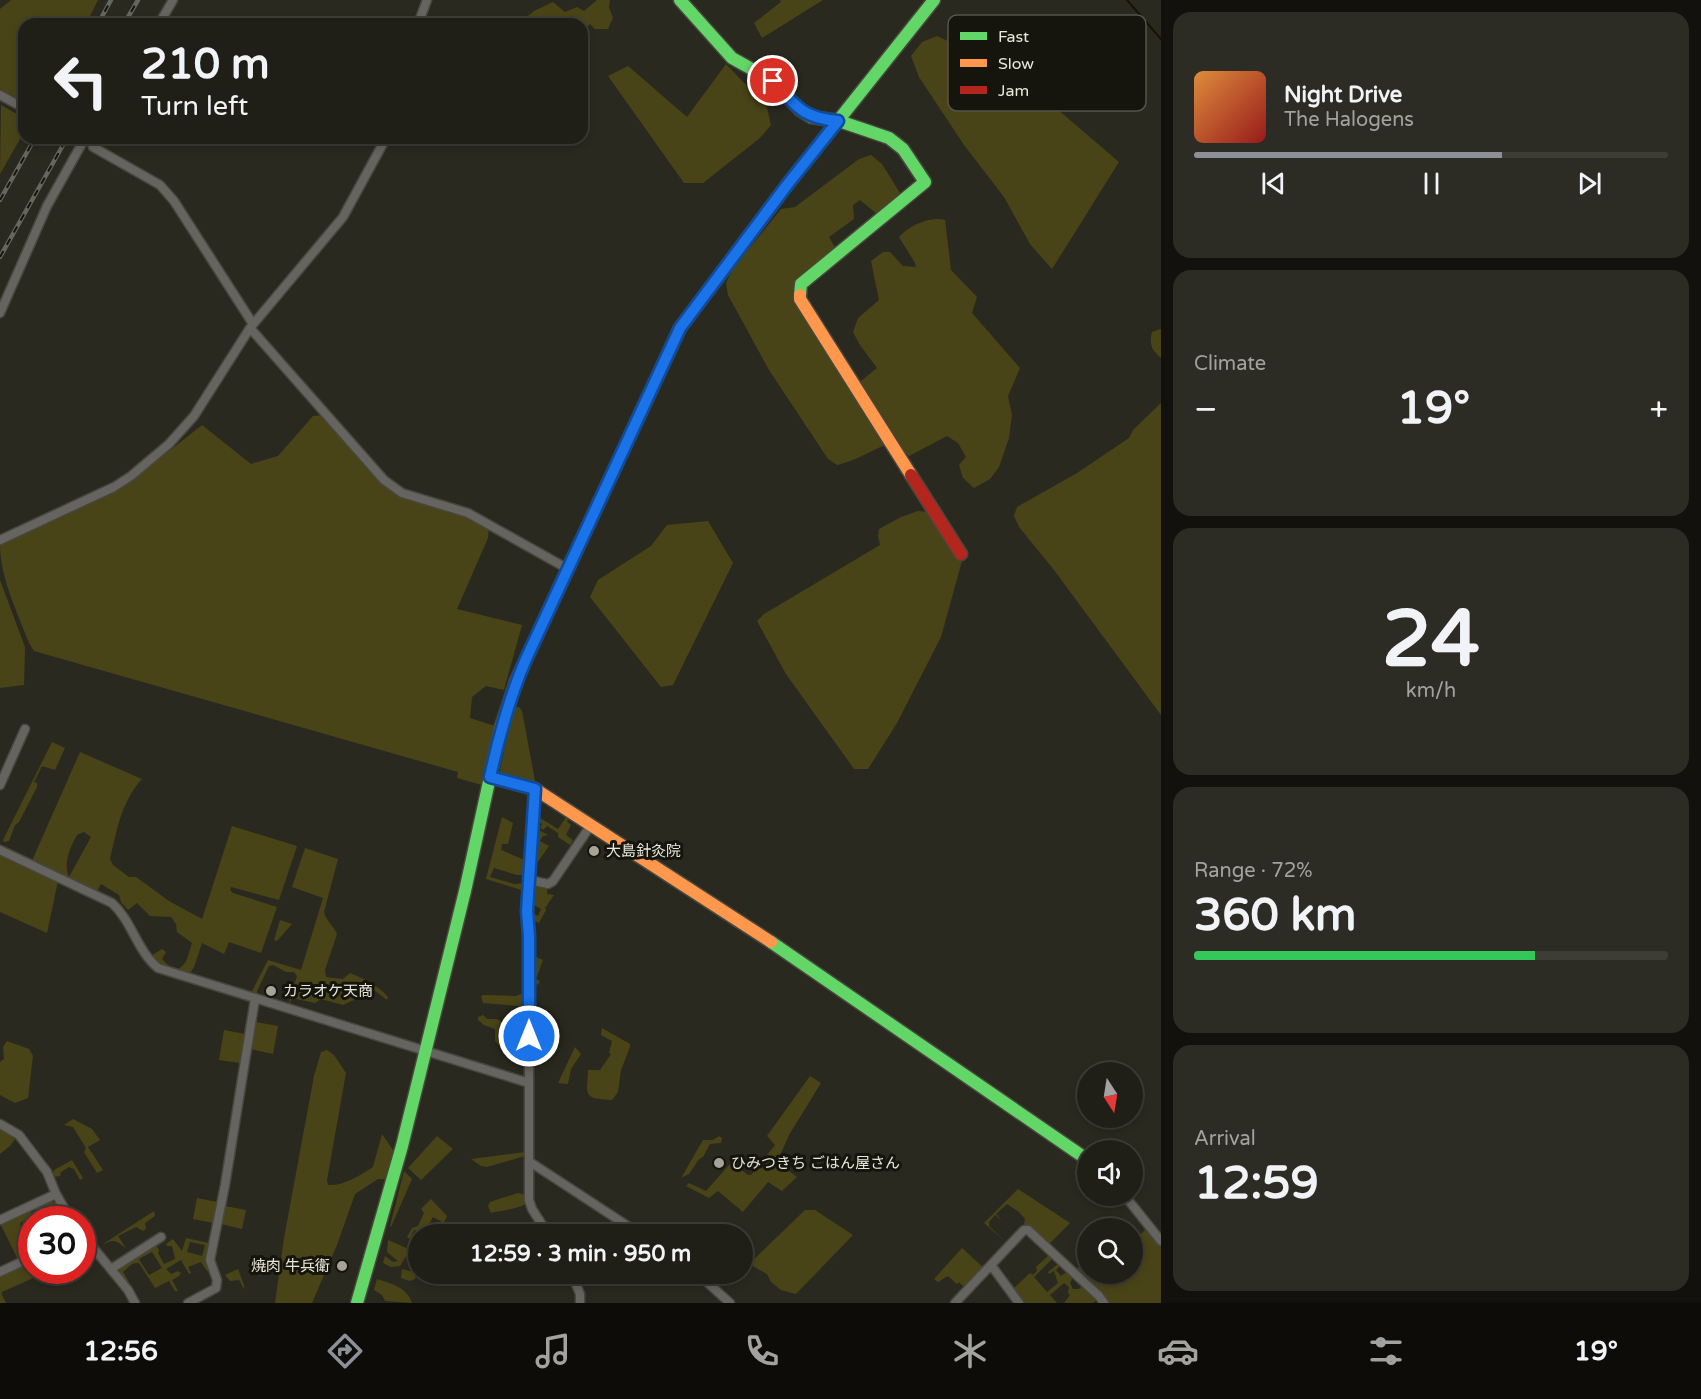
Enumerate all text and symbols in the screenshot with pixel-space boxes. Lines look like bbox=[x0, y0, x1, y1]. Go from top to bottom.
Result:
legend bbox=[948, 15, 1146, 111]
text: Fast bbox=[998, 27, 1029, 47]
text: 210 m bbox=[141, 39, 270, 90]
icon: left bbox=[42, 42, 120, 120]
text: Slow bbox=[998, 54, 1034, 74]
pin bbox=[747, 55, 798, 106]
icon: arrive bbox=[756, 64, 789, 97]
text: Jam bbox=[998, 81, 1029, 101]
text: Night Drive bbox=[1284, 82, 1402, 108]
text: Turn left bbox=[141, 90, 248, 123]
text: The Halogens bbox=[1284, 108, 1414, 132]
icon: previous bbox=[1257, 167, 1290, 200]
icon: pause bbox=[1415, 167, 1448, 200]
icon: next bbox=[1573, 167, 1606, 200]
text: Climate bbox=[1194, 352, 1266, 376]
text: 19° bbox=[1397, 382, 1470, 436]
text: − bbox=[1194, 390, 1218, 429]
text: + bbox=[1649, 390, 1668, 429]
text: 24 bbox=[1382, 593, 1480, 687]
text: km/h bbox=[1406, 679, 1456, 703]
place label: 大島針灸院 bbox=[606, 842, 681, 860]
marker: 大島針灸院 bbox=[587, 844, 601, 858]
text: Range · 72% bbox=[1194, 859, 1313, 883]
text: 360 km bbox=[1194, 889, 1356, 943]
place label: カラオケ天商 bbox=[283, 982, 373, 1000]
marker: カラオケ天商 bbox=[264, 984, 278, 998]
position arrow bbox=[497, 1004, 561, 1068]
north arrow bbox=[1077, 1062, 1143, 1128]
map controls bbox=[1077, 1062, 1143, 1284]
text: Arrival bbox=[1194, 1127, 1256, 1151]
button: sound bbox=[1077, 1140, 1143, 1206]
place label: ひみつきち ごはん屋さん bbox=[731, 1154, 900, 1172]
marker: ひみつきち ごはん屋さん bbox=[712, 1156, 726, 1170]
text: 12:59 bbox=[1194, 1157, 1319, 1211]
speed limit sign: 30 bbox=[18, 1206, 96, 1284]
button: search bbox=[1077, 1218, 1143, 1284]
text: 12:59 · 3 min · 950 m bbox=[470, 1241, 691, 1267]
place label: 焼肉 牛兵衛 bbox=[251, 1257, 330, 1275]
marker: 焼肉 牛兵衛 bbox=[335, 1259, 349, 1273]
icon: directions bbox=[324, 1330, 366, 1372]
icon: music bbox=[532, 1330, 574, 1372]
icon: phone bbox=[741, 1330, 783, 1372]
icon: climate bbox=[949, 1330, 991, 1372]
icon: car bbox=[1157, 1330, 1199, 1372]
icon: filters bbox=[1365, 1330, 1407, 1372]
text: 12:56 bbox=[83, 1335, 158, 1368]
text: 19° bbox=[1574, 1335, 1618, 1368]

